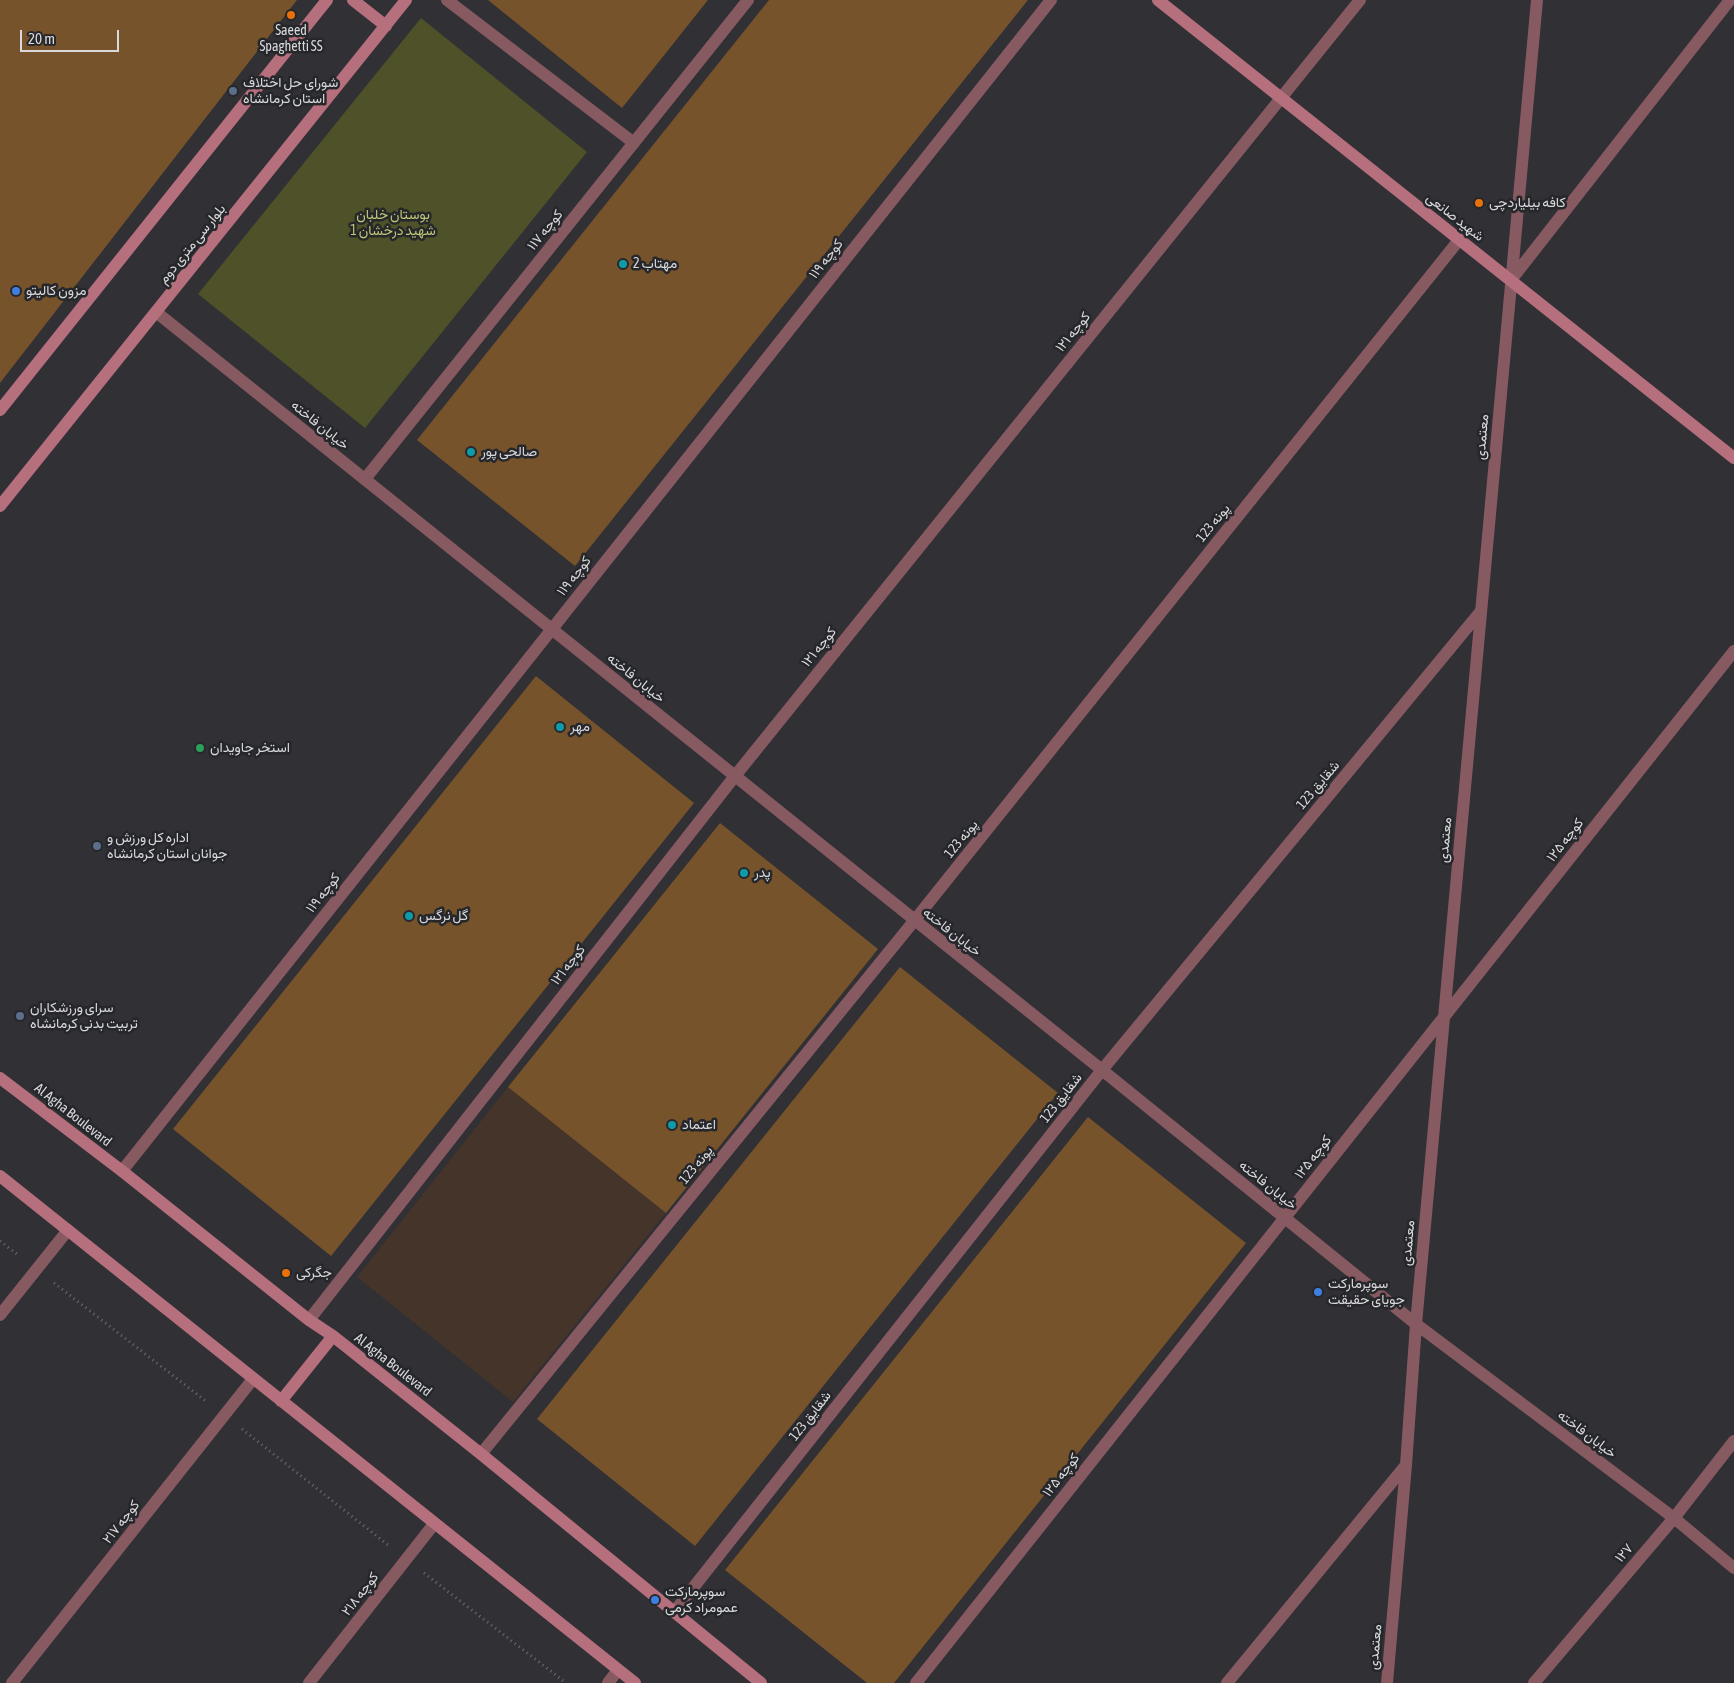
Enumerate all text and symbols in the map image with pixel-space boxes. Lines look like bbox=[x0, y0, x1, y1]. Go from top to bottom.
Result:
marker: Saeed Spaghetti SS bbox=[285, 9, 297, 21]
scale bar bbox=[22, 20, 121, 52]
place label: Saeed Spaghetti SS bbox=[259, 23, 323, 56]
text: 20 m bbox=[28, 30, 55, 47]
place label: شورای حل اختلاف استان کرمانشاه bbox=[243, 75, 338, 108]
marker: شورای حل اختلاف استان کرمانشاه bbox=[227, 85, 239, 97]
street label: شهید صانعی bbox=[1423, 189, 1487, 245]
place label: کافه بیلیاردچی bbox=[1489, 195, 1566, 211]
marker: کافه بیلیاردچی bbox=[1473, 197, 1485, 209]
street label: بلوار سی متری دوم bbox=[155, 201, 229, 287]
street label: کوچه ۱۱۷ bbox=[524, 206, 566, 254]
park label: بوستان خلبان شهید درخشان 1 bbox=[350, 207, 436, 240]
street label: کوچه ۱۱۹ bbox=[805, 236, 847, 282]
place label: مهتاب 2 bbox=[633, 256, 677, 272]
marker: مهتاب 2 bbox=[617, 258, 629, 270]
place label: مزون کالیتو bbox=[26, 283, 87, 299]
marker: مزون کالیتو bbox=[10, 285, 22, 297]
street label: کوچه ۱۲۱ bbox=[1052, 309, 1094, 355]
street label: خیابان فاخته bbox=[288, 397, 352, 453]
street label: معتمدی bbox=[1472, 413, 1492, 461]
place label: صالحی پور bbox=[481, 444, 537, 460]
marker: صالحی پور bbox=[465, 446, 477, 458]
street label: 123 پونه bbox=[1193, 501, 1233, 545]
street label: کوچه ۱۱۹ bbox=[553, 553, 595, 599]
street label: کوچه ۱۲۱ bbox=[798, 624, 840, 670]
street label: خیابان فاخته bbox=[604, 650, 668, 706]
place label: مهر bbox=[570, 719, 590, 735]
marker: مهر bbox=[554, 721, 566, 733]
place label: استخر جاویدان bbox=[210, 740, 290, 756]
marker: استخر جاویدان bbox=[194, 742, 206, 754]
street label: 123 شقایق bbox=[1293, 757, 1343, 813]
street label: کوچه ۱۲۵ bbox=[1543, 815, 1587, 865]
street label: معتمدی bbox=[1435, 816, 1455, 864]
street label: 123 پونه bbox=[941, 817, 981, 861]
place label: اداره کل ورزش و جوانان استان کرمانشاه bbox=[107, 830, 227, 862]
marker: اداره کل ورزش و جوانان استان کرمانشاه bbox=[91, 840, 103, 852]
place label: پدر bbox=[754, 865, 771, 881]
marker: پدر bbox=[738, 867, 750, 879]
street label: کوچه ۱۱۹ bbox=[302, 870, 344, 916]
street label: خیابان فاخته bbox=[919, 904, 985, 960]
place label: گل نرگس bbox=[419, 908, 468, 924]
marker: گل نرگس bbox=[403, 910, 415, 922]
street label: کوچه ۱۲۱ bbox=[547, 942, 589, 988]
place label: سرای ورزشکاران تربیت بدنی کرمانشاه bbox=[30, 1000, 138, 1032]
marker: سرای ورزشکاران تربیت بدنی کرمانشاه bbox=[14, 1010, 26, 1022]
street label: 123 شقایق bbox=[1036, 1070, 1086, 1126]
street label: Al Agha Boulevard bbox=[31, 1080, 115, 1150]
place label: اعتماد bbox=[682, 1117, 716, 1133]
marker: اعتماد bbox=[666, 1119, 678, 1131]
street label: کوچه ۱۲۵ bbox=[1291, 1132, 1335, 1182]
street label: 123 پونه bbox=[676, 1143, 716, 1187]
street label: خیابان فاخته bbox=[1236, 1157, 1300, 1213]
street label: معتمدی bbox=[1398, 1219, 1418, 1267]
place label: جگرکی bbox=[296, 1265, 332, 1281]
marker: جگرکی bbox=[280, 1267, 292, 1279]
place label: سوپرمارکت جویای حقیقت bbox=[1328, 1276, 1405, 1308]
marker: سوپرمارکت جویای حقیقت bbox=[1312, 1286, 1324, 1298]
street label: Al Agha Boulevard bbox=[351, 1330, 435, 1400]
street label: 123 شقایق bbox=[785, 1388, 835, 1444]
street label: خیابان فاخته bbox=[1554, 1406, 1620, 1462]
street label: کوچه ۱۲۵ bbox=[1039, 1450, 1083, 1500]
street label: کوچه ۲۱۷ bbox=[99, 1497, 143, 1547]
street label: ۱۲۷ bbox=[1611, 1540, 1637, 1566]
street label: کوچه ۲۱۸ bbox=[338, 1569, 382, 1619]
place label: سوپرمارکت عمومراد کرمی bbox=[665, 1584, 738, 1616]
marker: سوپرمارکت عمومراد کرمی bbox=[649, 1594, 661, 1606]
street label: معتمدی bbox=[1365, 1623, 1385, 1671]

